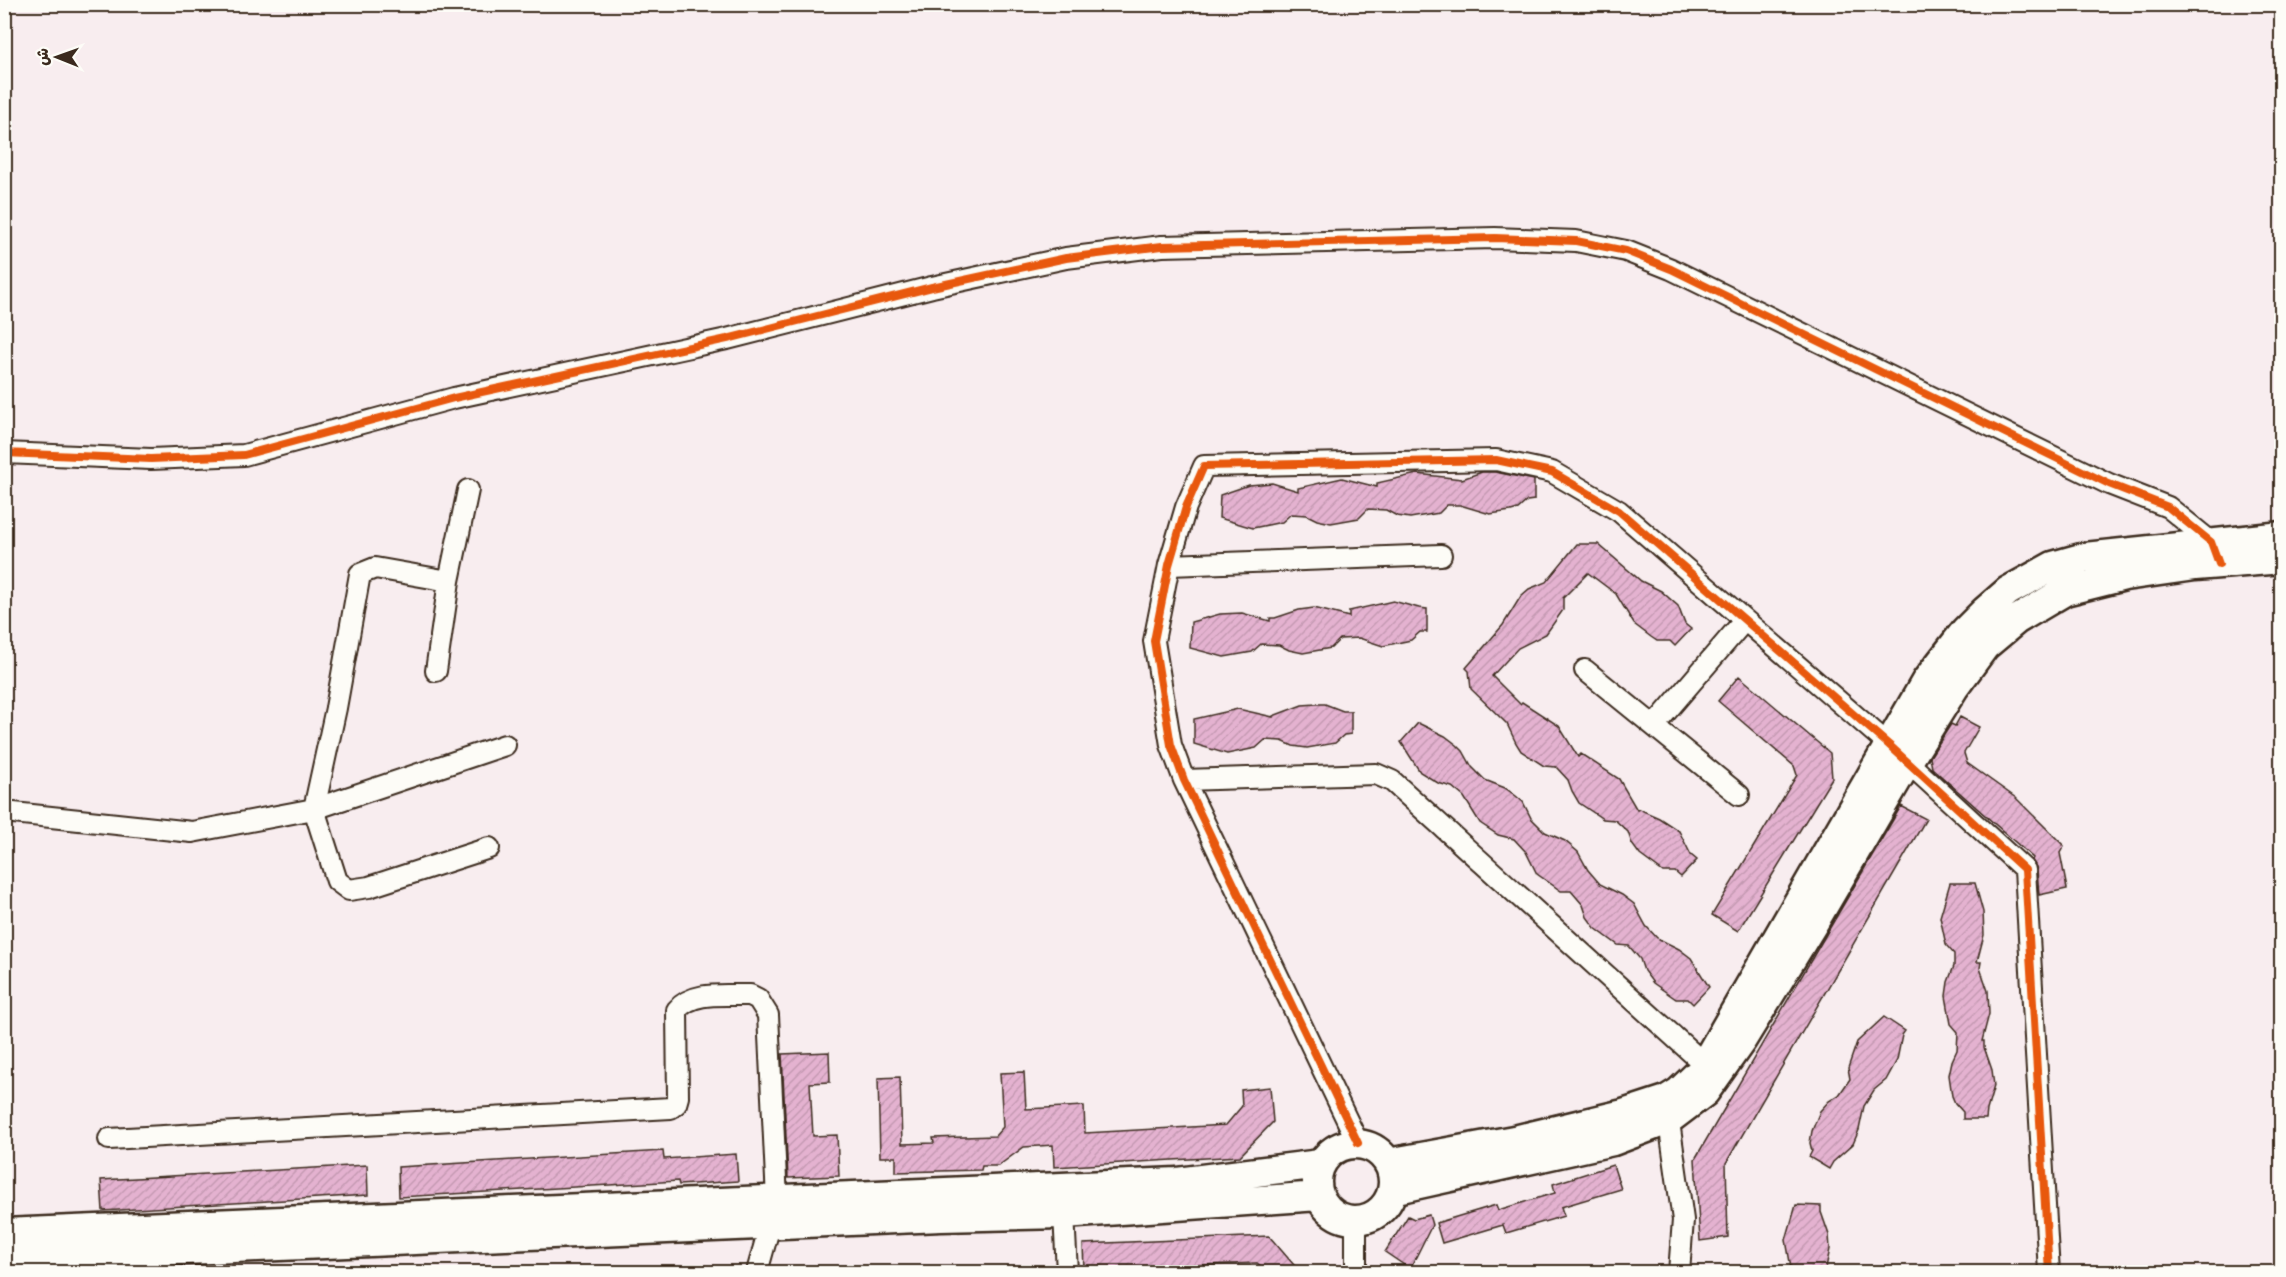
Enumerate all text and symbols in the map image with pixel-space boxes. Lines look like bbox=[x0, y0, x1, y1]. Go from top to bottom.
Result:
north arrow bbox=[27, 27, 87, 87]
text: ش bbox=[29, 48, 53, 66]

